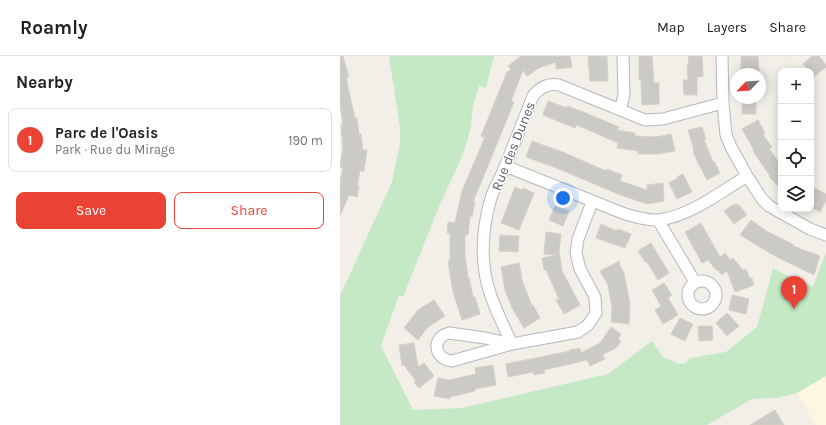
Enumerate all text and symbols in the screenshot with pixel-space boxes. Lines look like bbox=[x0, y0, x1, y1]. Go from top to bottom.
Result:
text: Roamly bbox=[20, 17, 87, 39]
text: Map bbox=[657, 19, 685, 36]
text: Layers bbox=[707, 19, 747, 36]
text: Share bbox=[769, 19, 806, 36]
north arrow bbox=[730, 68, 766, 104]
map controls bbox=[778, 68, 814, 212]
button: + bbox=[778, 68, 814, 104]
text: Nearby bbox=[16, 72, 73, 92]
street label: Rue des Dunes bbox=[488, 99, 539, 193]
button: − bbox=[778, 104, 814, 140]
text: Parc de l'Oasis bbox=[55, 124, 158, 142]
text: 1 bbox=[28, 133, 32, 148]
text: 190 m bbox=[288, 133, 323, 148]
button: locate bbox=[778, 140, 814, 176]
text: Park · Rue du Mirage bbox=[55, 142, 175, 157]
button: layers bbox=[778, 176, 814, 212]
your location bbox=[553, 188, 573, 208]
button: Save bbox=[16, 192, 166, 229]
button: Share bbox=[174, 192, 324, 229]
pin: 1 bbox=[781, 276, 807, 309]

